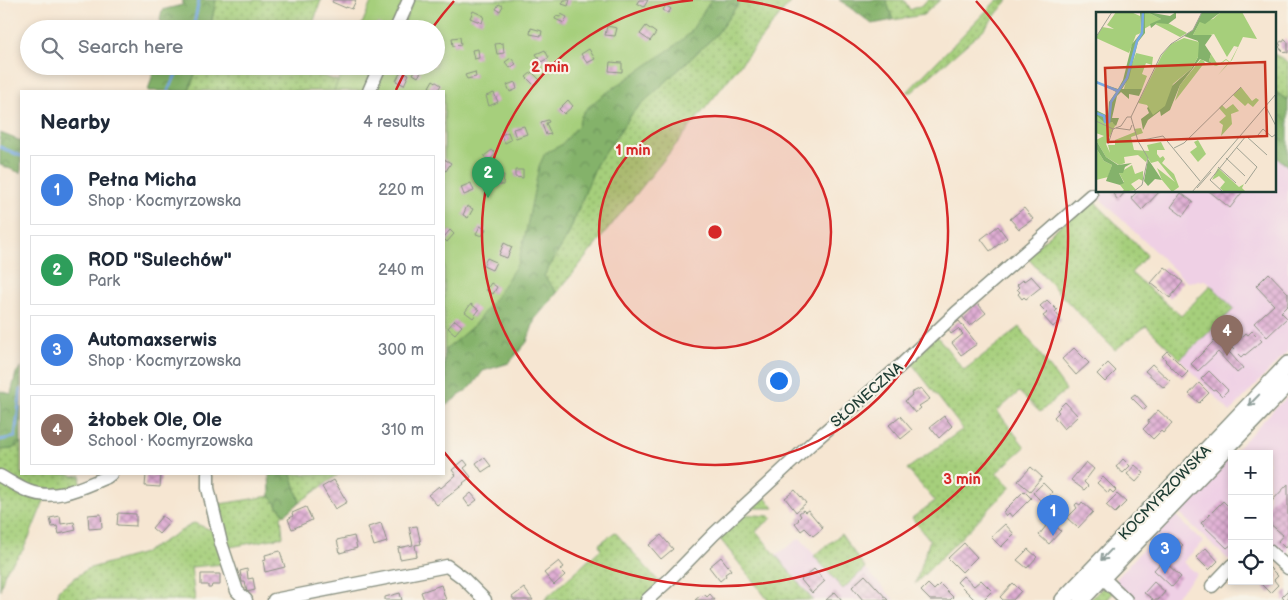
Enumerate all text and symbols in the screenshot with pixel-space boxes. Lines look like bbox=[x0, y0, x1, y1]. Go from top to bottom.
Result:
inset map bbox=[1096, 12, 1276, 192]
search box bbox=[20, 20, 445, 75]
icon: search bbox=[38, 34, 66, 62]
text: Search here bbox=[78, 36, 183, 59]
text: 2 min bbox=[531, 58, 569, 77]
text: Nearby bbox=[40, 110, 110, 135]
text: 4 results bbox=[363, 113, 425, 132]
text: 1 min bbox=[615, 141, 651, 160]
pin: 2 bbox=[472, 157, 504, 198]
text: Pełna Micha bbox=[88, 169, 197, 192]
text: 1 bbox=[54, 181, 60, 200]
text: 220 m bbox=[378, 181, 424, 200]
text: Shop · Kocmyrzowska bbox=[88, 192, 241, 211]
centre of rings bbox=[706, 223, 724, 241]
text: ROD "Sulechów" bbox=[88, 249, 232, 272]
text: 2 bbox=[52, 261, 62, 280]
text: 240 m bbox=[378, 261, 424, 280]
text: Park bbox=[88, 272, 120, 291]
pin: 4 bbox=[1211, 315, 1243, 356]
text: Automaxserwis bbox=[88, 329, 217, 352]
text: 3 bbox=[52, 341, 62, 360]
text: 300 m bbox=[378, 341, 424, 360]
text: Shop · Kocmyrzowska bbox=[88, 352, 241, 371]
street label: SŁONECZNA bbox=[827, 358, 908, 432]
your location bbox=[766, 368, 792, 394]
one-way arrow bbox=[1248, 393, 1260, 406]
text: żłobek Ole, Ole bbox=[88, 409, 222, 432]
text: 4 bbox=[52, 421, 62, 440]
text: 310 m bbox=[381, 421, 424, 440]
text: School · Kocmyrzowska bbox=[88, 432, 253, 451]
street label: KOCMYRZOWSKA bbox=[1115, 441, 1216, 545]
map controls bbox=[1228, 450, 1273, 585]
button: + bbox=[1228, 450, 1273, 495]
text: 3 min bbox=[943, 470, 981, 489]
pin: 1 bbox=[1037, 495, 1069, 536]
button: − bbox=[1228, 495, 1273, 540]
pin: 3 bbox=[1149, 533, 1181, 574]
button: locate bbox=[1228, 540, 1273, 585]
one-way arrow bbox=[1100, 549, 1112, 561]

